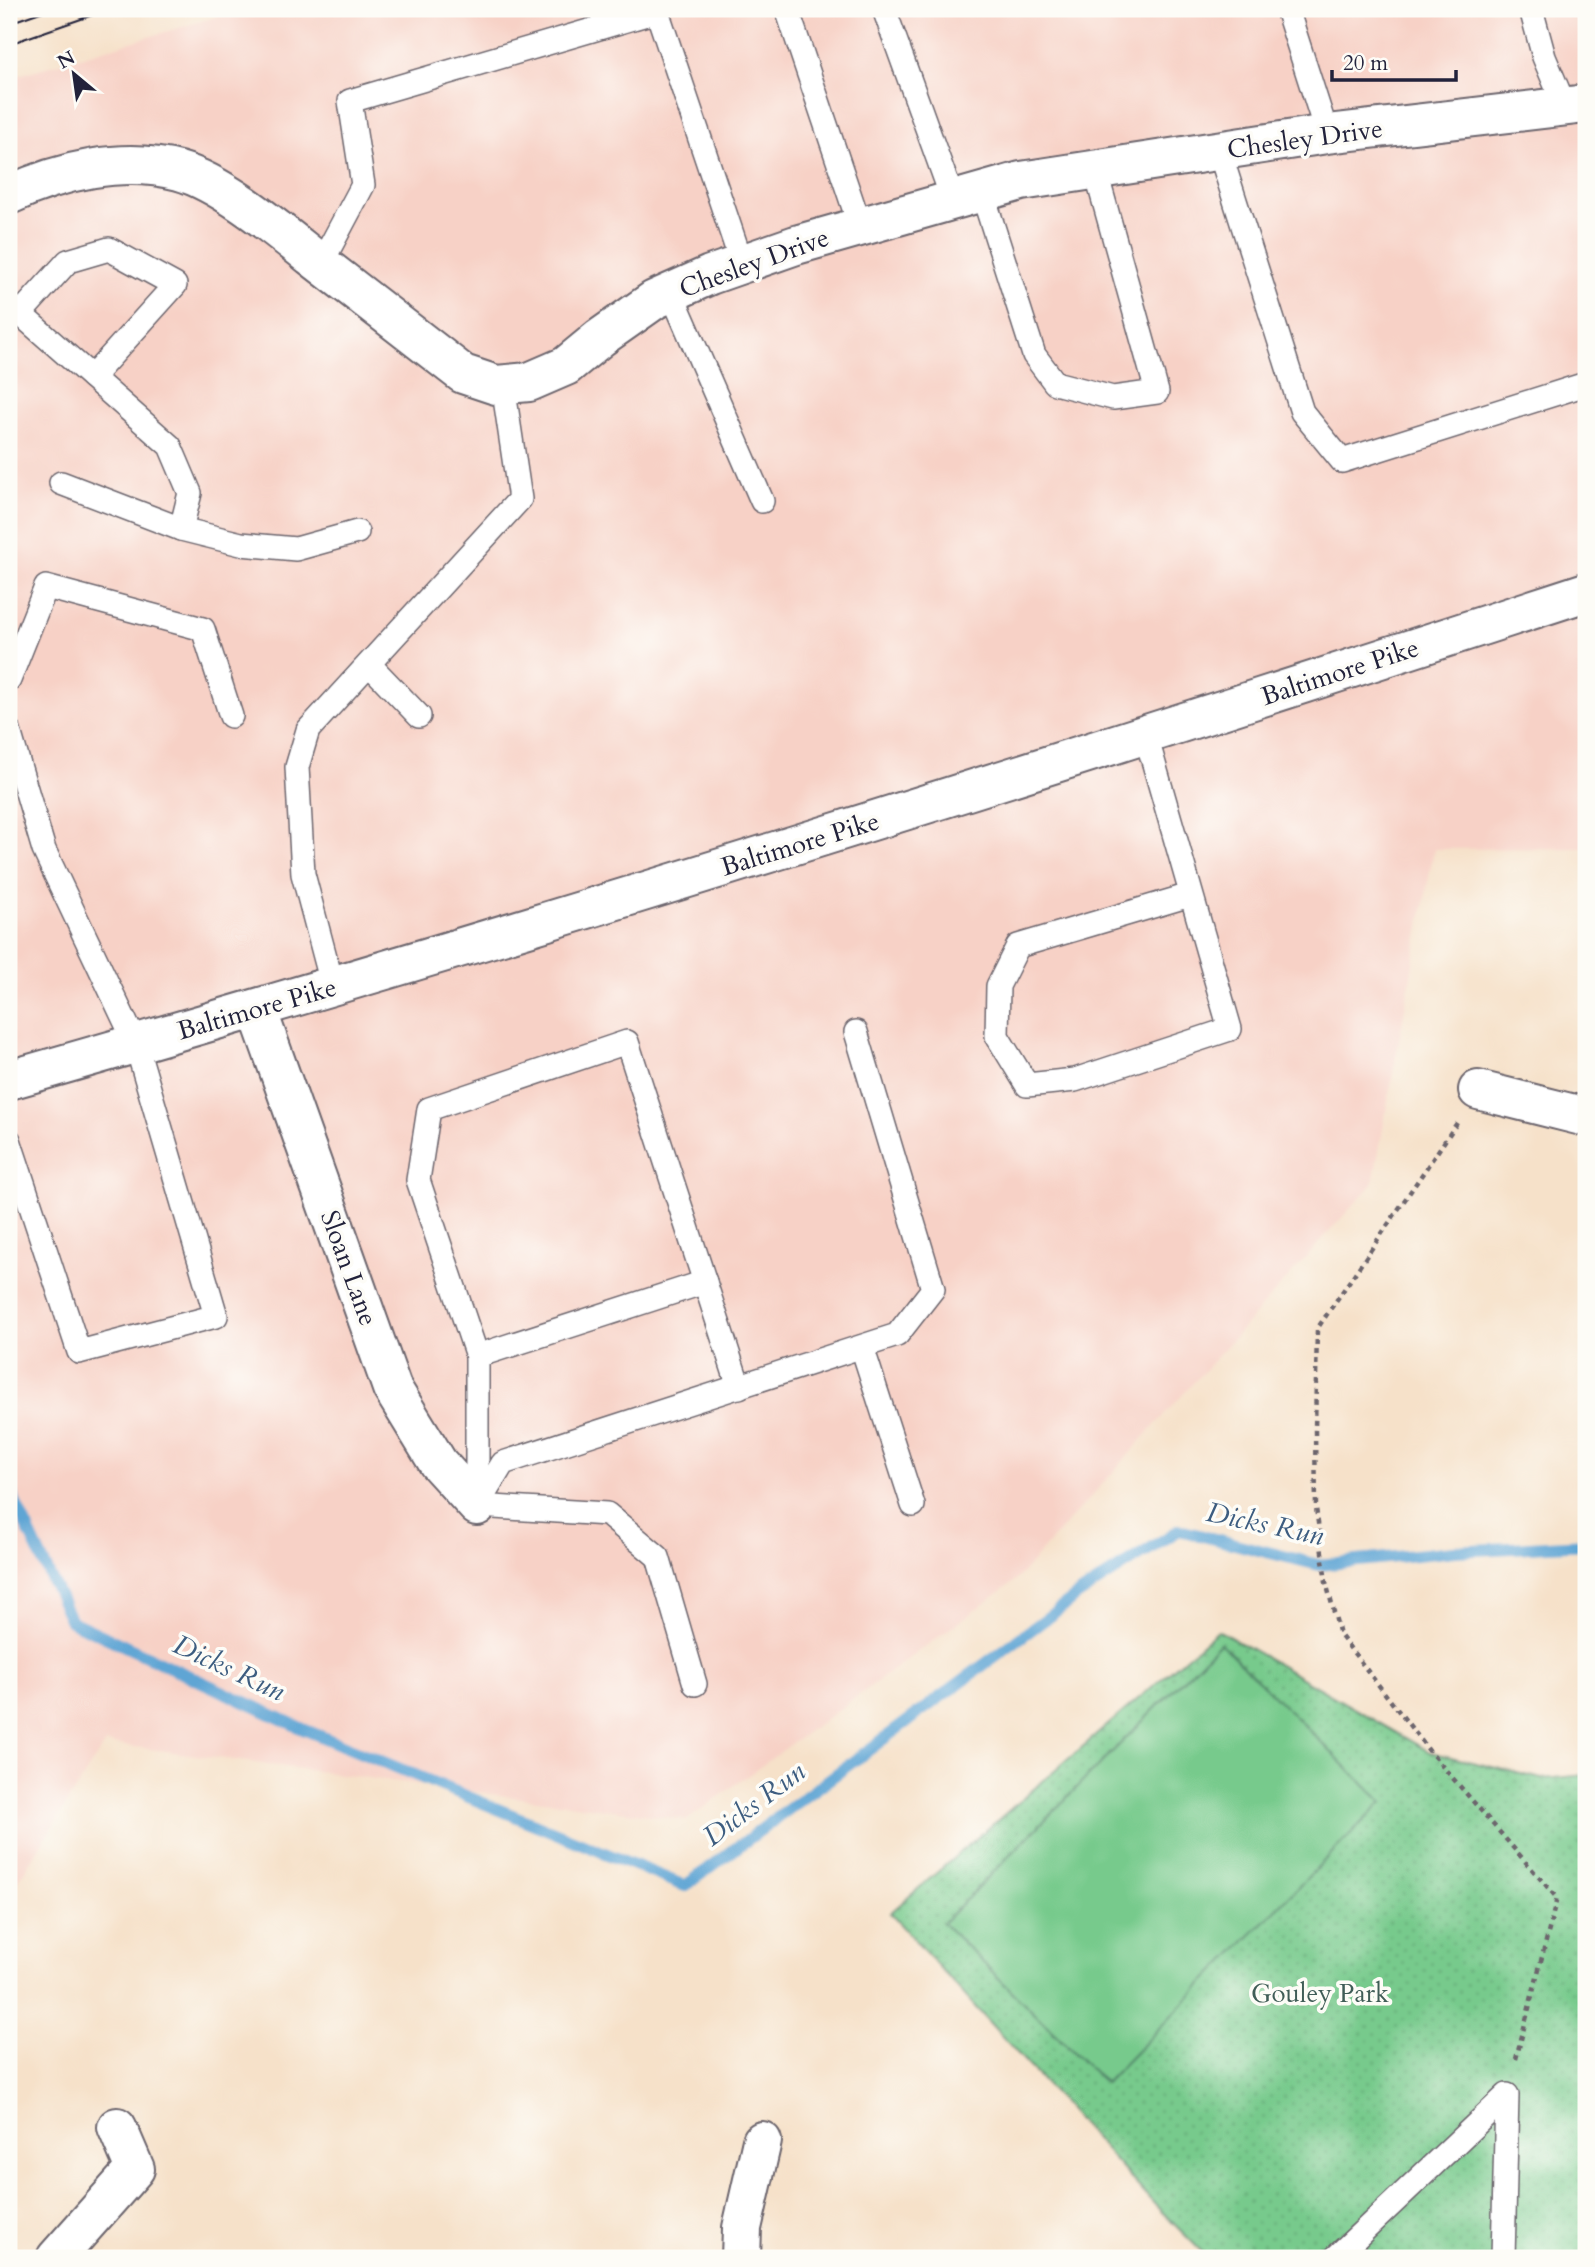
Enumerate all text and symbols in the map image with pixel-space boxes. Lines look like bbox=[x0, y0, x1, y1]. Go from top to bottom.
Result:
north arrow bbox=[38, 38, 108, 108]
scale bar bbox=[1332, 38, 1457, 82]
text: N bbox=[53, 44, 80, 75]
text: 20 m bbox=[1343, 49, 1388, 78]
street label: Chesley Drive bbox=[1225, 111, 1385, 167]
street label: Chesley Drive bbox=[674, 220, 834, 306]
street label: Baltimore Pike bbox=[1257, 630, 1423, 714]
street label: Baltimore Pike bbox=[717, 803, 883, 885]
street label: Baltimore Pike bbox=[173, 970, 341, 1048]
street label: Sloan Lane bbox=[312, 1206, 386, 1330]
water label: Dicks Run bbox=[1203, 1493, 1327, 1555]
water label: Dicks Run bbox=[167, 1626, 291, 1710]
water label: Dicks Run bbox=[695, 1753, 813, 1855]
park label: Gouley Park bbox=[1251, 1976, 1389, 2011]

